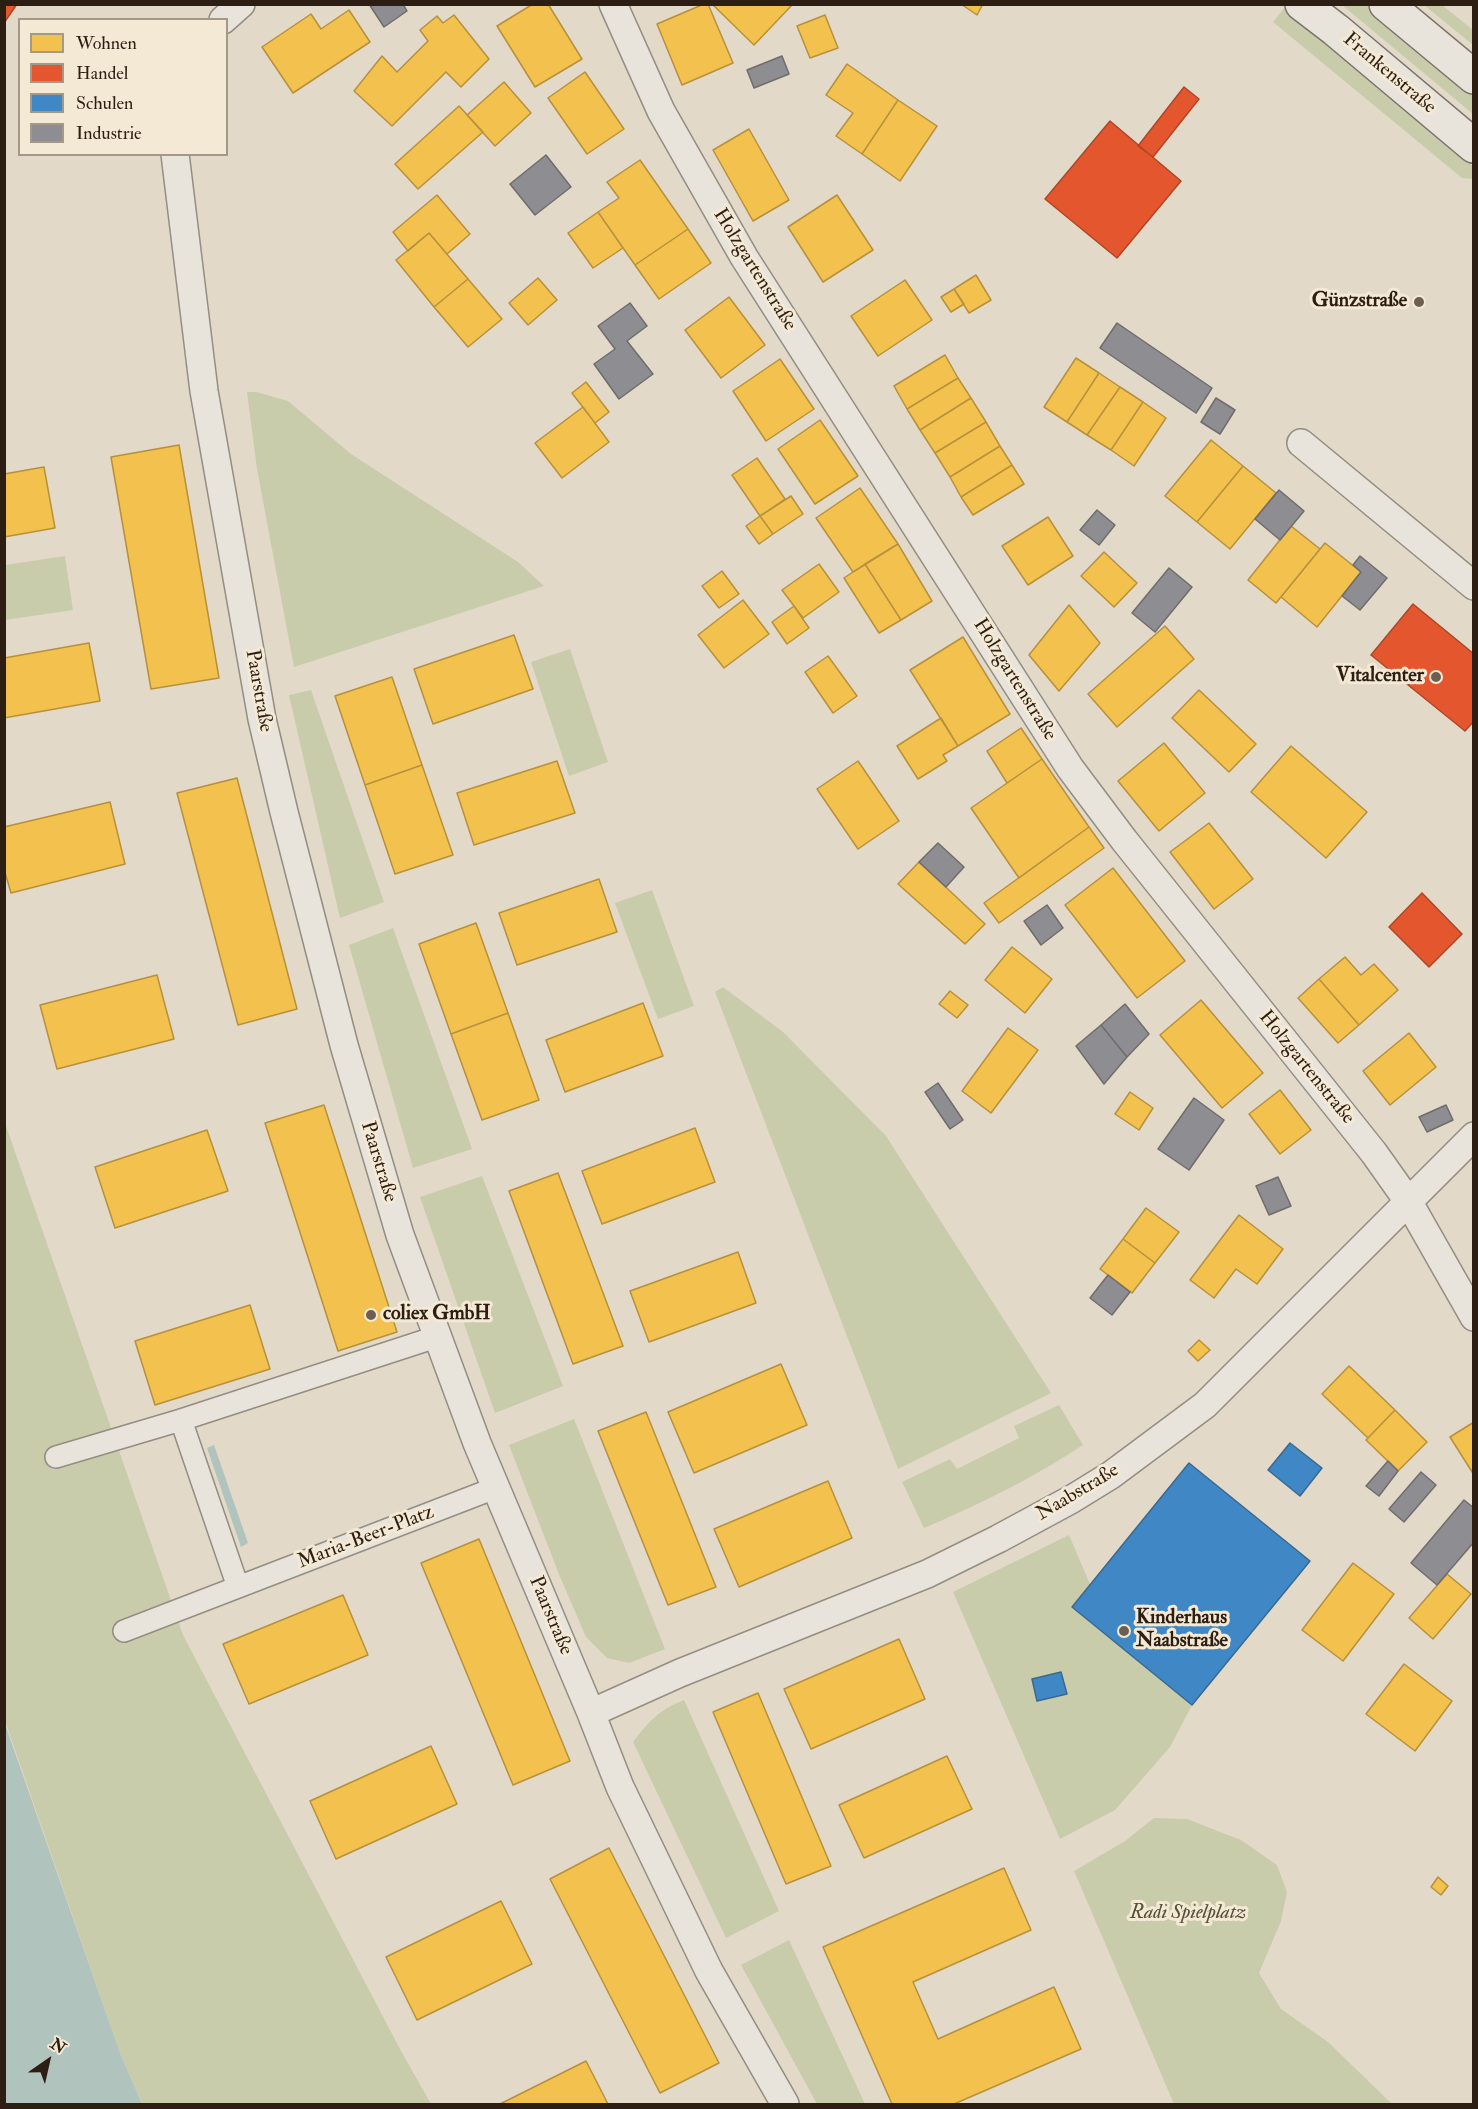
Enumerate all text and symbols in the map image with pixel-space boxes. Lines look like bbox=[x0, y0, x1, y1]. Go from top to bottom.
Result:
legend bbox=[18, 18, 228, 156]
street label: Frankenstraße bbox=[1338, 28, 1440, 120]
text: Wohnen bbox=[76, 32, 137, 55]
text: Handel bbox=[76, 62, 128, 85]
text: Schulen bbox=[76, 92, 133, 115]
text: Industrie bbox=[76, 122, 142, 145]
street label: Holzgartenstraße bbox=[707, 205, 801, 335]
place label: Günzstraße bbox=[1312, 290, 1407, 314]
marker: Günzstraße bbox=[1412, 295, 1426, 309]
street label: Holzgartenstraße bbox=[967, 615, 1061, 745]
street label: Paarstraße bbox=[239, 648, 277, 734]
place label: Vitalcenter bbox=[1336, 665, 1424, 689]
marker: Vitalcenter bbox=[1429, 670, 1443, 684]
street label: Holzgartenstraße bbox=[1253, 1006, 1359, 1130]
street label: Paarstraße bbox=[354, 1119, 402, 1205]
place label: coliex GmbH bbox=[383, 1303, 490, 1327]
marker: coliex GmbH bbox=[364, 1308, 378, 1322]
street label: Naabstraße bbox=[1032, 1459, 1124, 1527]
street label: Maria-Beer-Platz bbox=[295, 1501, 437, 1575]
street label: Paarstraße bbox=[523, 1573, 577, 1659]
place label: Kinderhaus Naabstraße bbox=[1136, 1607, 1228, 1654]
marker: Kinderhaus Naabstraße bbox=[1117, 1624, 1131, 1638]
park label: Radi Spielplatz bbox=[1130, 1902, 1246, 1926]
north arrow bbox=[18, 2031, 78, 2091]
text: N bbox=[47, 2034, 70, 2058]

